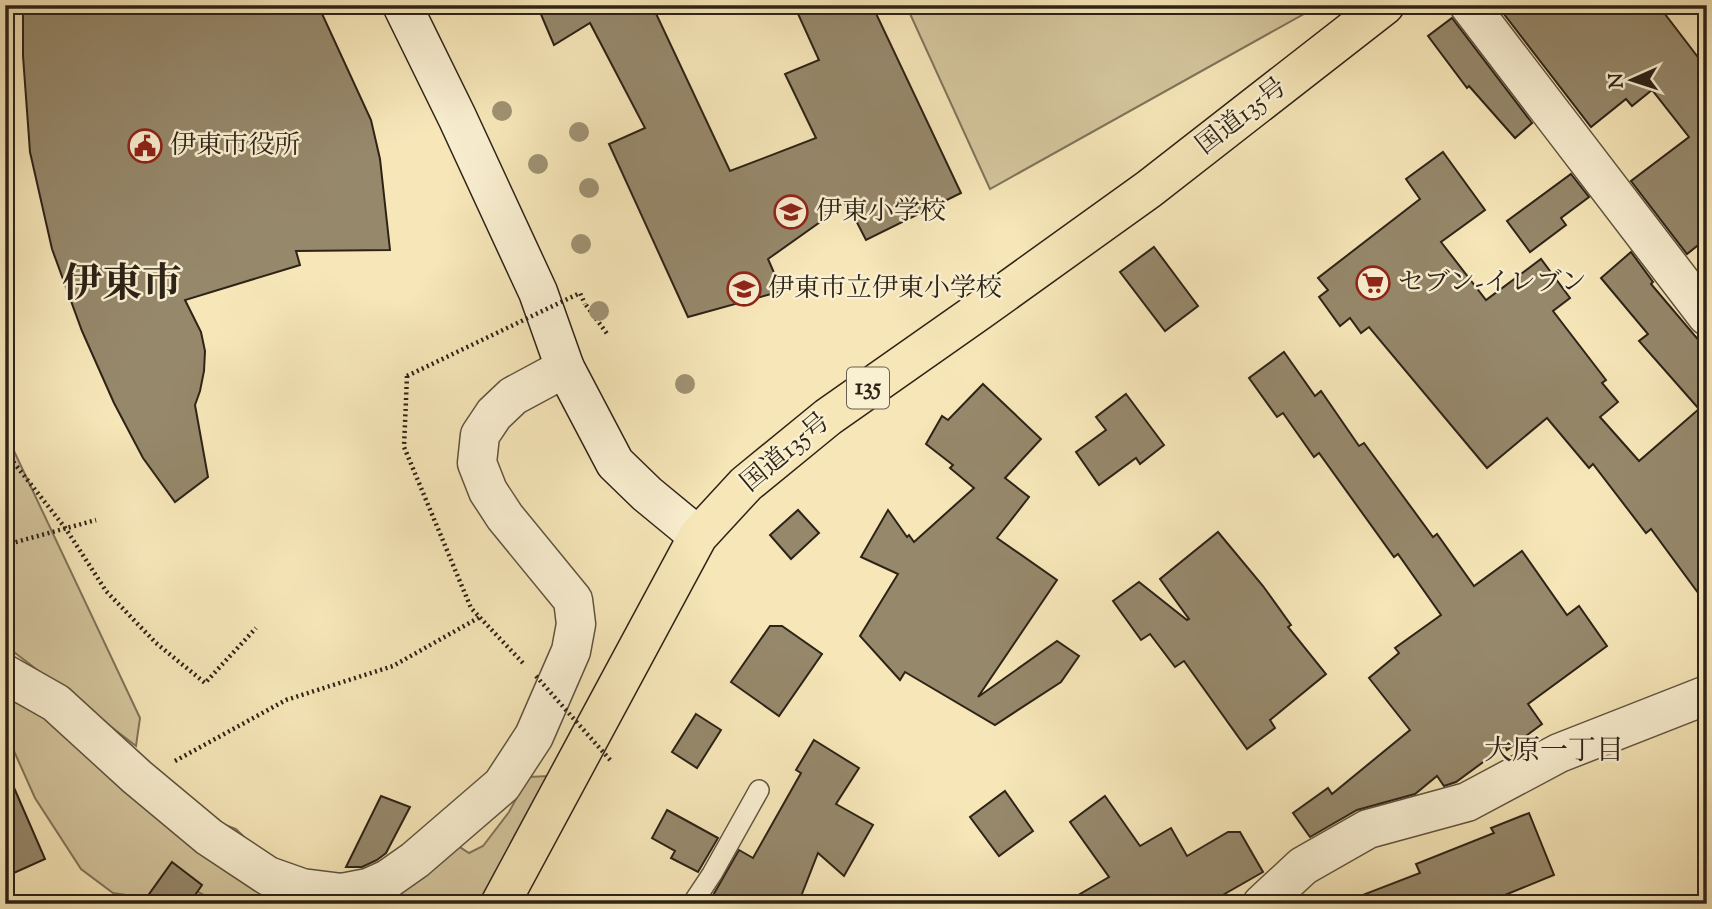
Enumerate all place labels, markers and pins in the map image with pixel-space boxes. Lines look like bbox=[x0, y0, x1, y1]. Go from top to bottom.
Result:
public building icon: 伊東市役所 bbox=[126, 127, 164, 165]
place label: 伊東市役所 bbox=[170, 128, 300, 165]
school or university icon: 伊東小学校 bbox=[772, 193, 810, 231]
place label: 伊東小学校 bbox=[816, 194, 946, 231]
supermarket icon: セブン-イレブン bbox=[1354, 264, 1392, 302]
place label: セブン-イレブン bbox=[1398, 265, 1587, 302]
school or university icon: 伊東市立伊東小学校 bbox=[725, 270, 763, 308]
place label: 伊東市立伊東小学校 bbox=[768, 271, 1002, 308]

